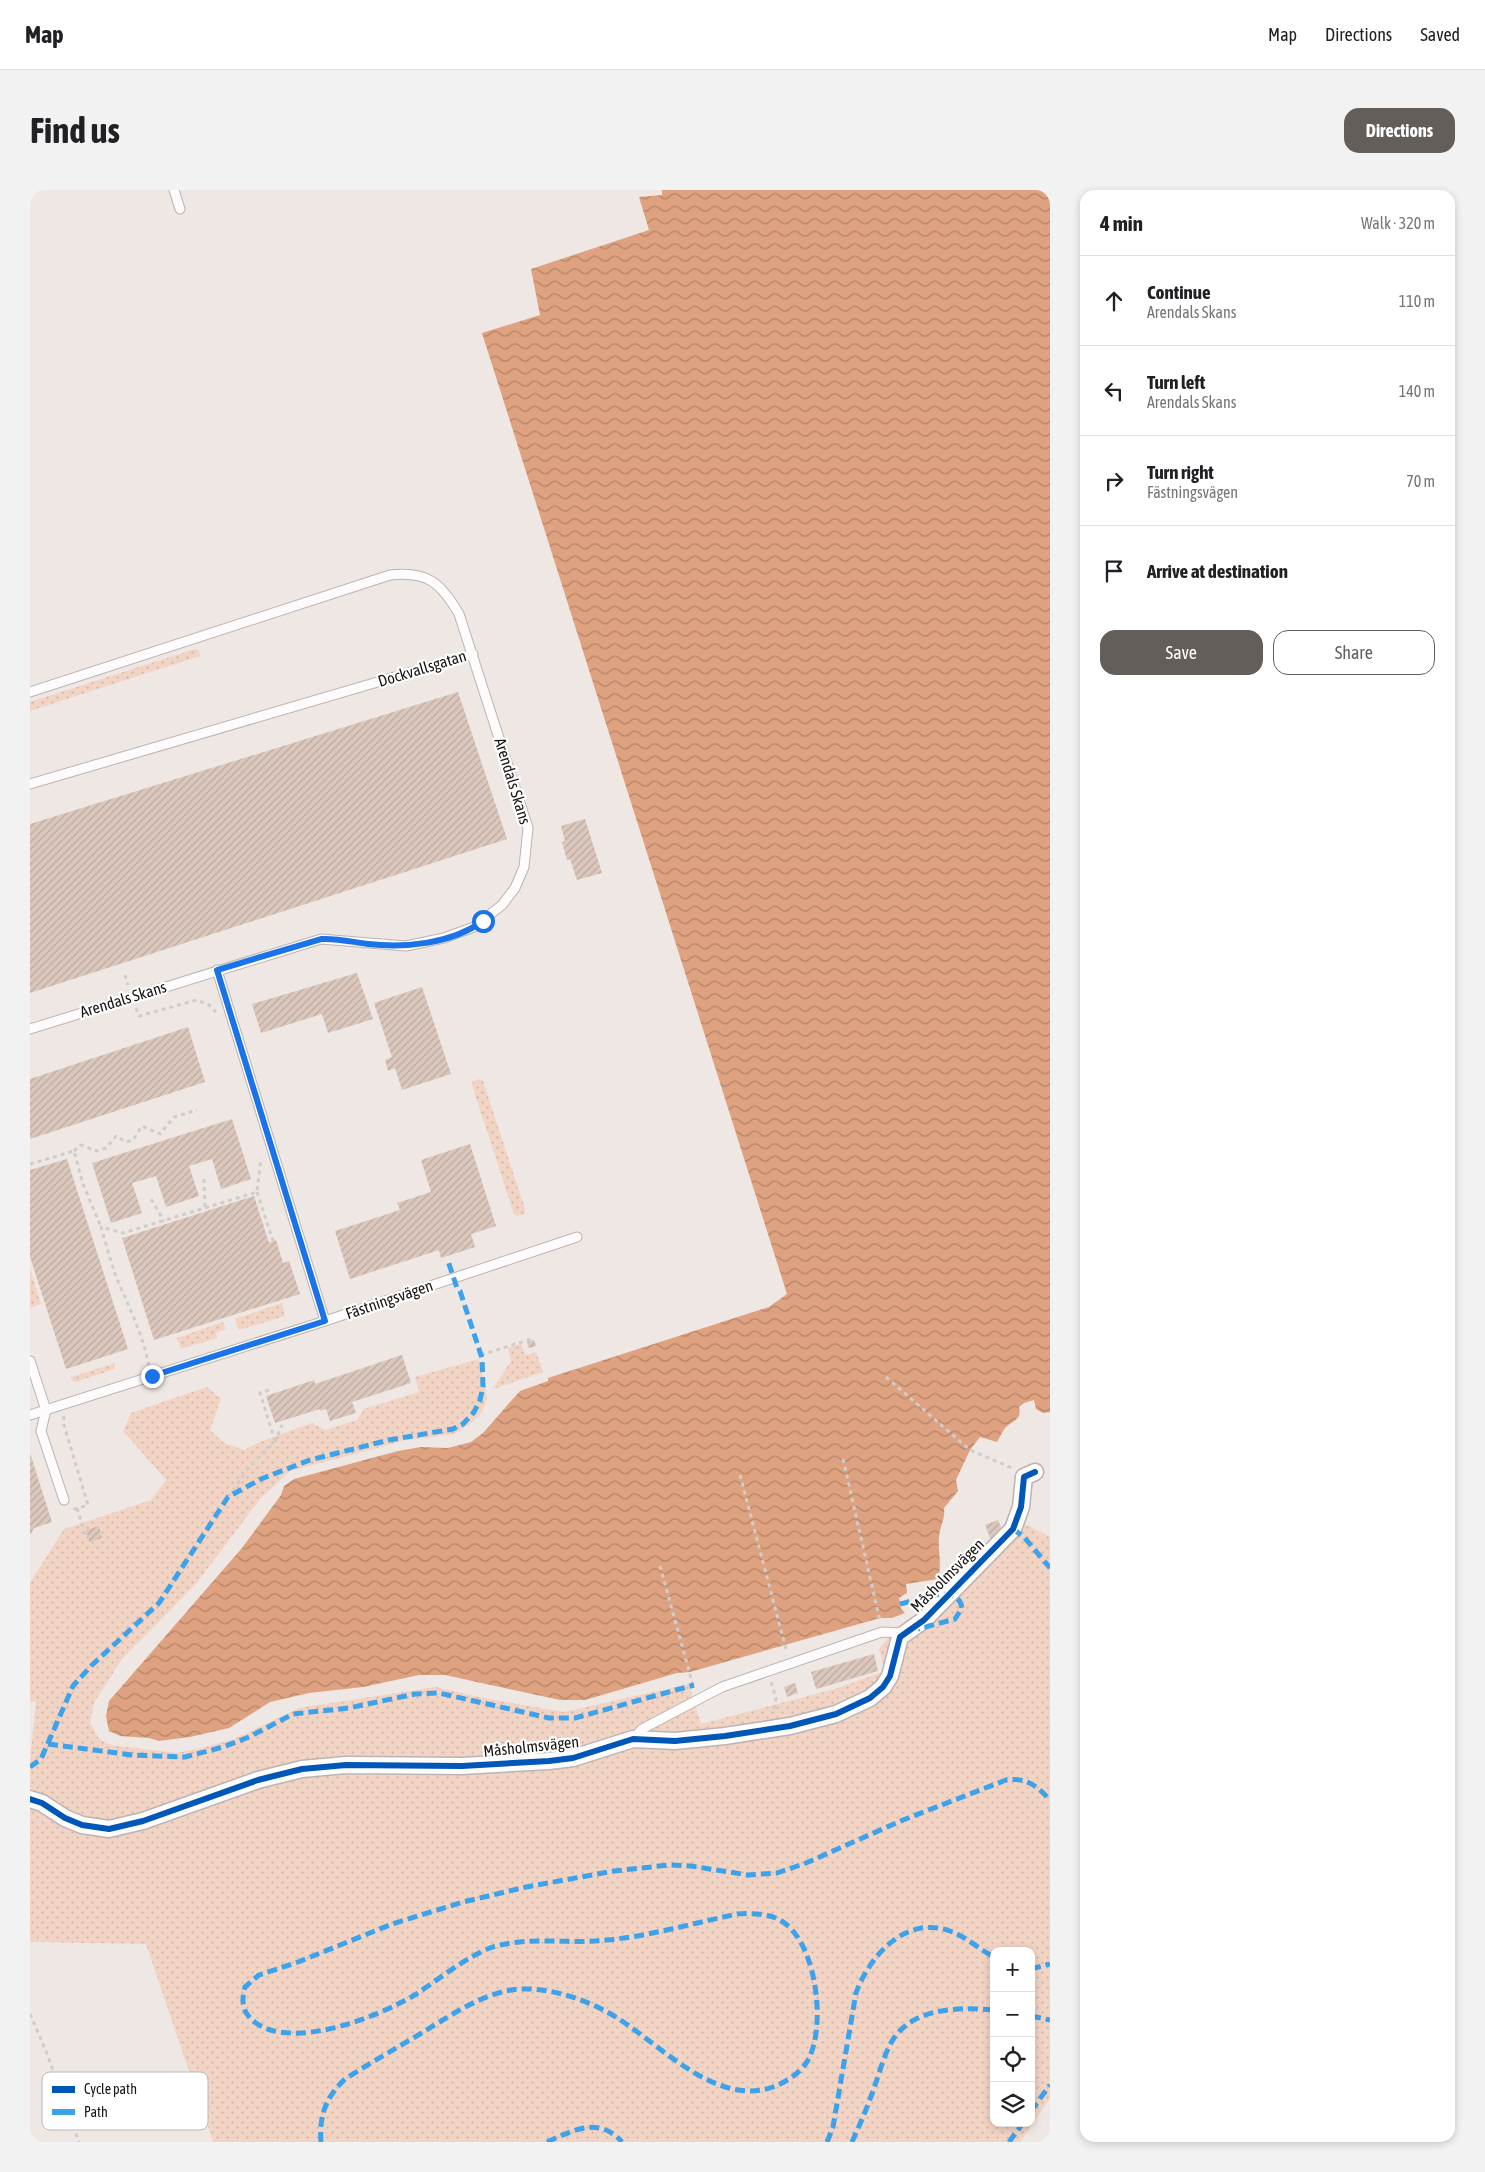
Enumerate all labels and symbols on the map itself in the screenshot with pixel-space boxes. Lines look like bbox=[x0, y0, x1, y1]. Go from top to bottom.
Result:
street label: Dockvallsgatan bbox=[376, 646, 469, 691]
street label: Arendals Skans bbox=[491, 736, 535, 827]
route start bbox=[472, 910, 495, 933]
street label: Arendals Skans bbox=[78, 977, 169, 1021]
street label: Fästningsvägen bbox=[343, 1276, 435, 1323]
route end bbox=[141, 1365, 164, 1388]
street label: Måsholmsvägen bbox=[907, 1535, 988, 1616]
street label: Måsholmsvägen bbox=[482, 1732, 580, 1761]
legend bbox=[42, 2072, 208, 2130]
text: Cycle path bbox=[84, 2081, 137, 2097]
text: Path bbox=[84, 2104, 108, 2120]

